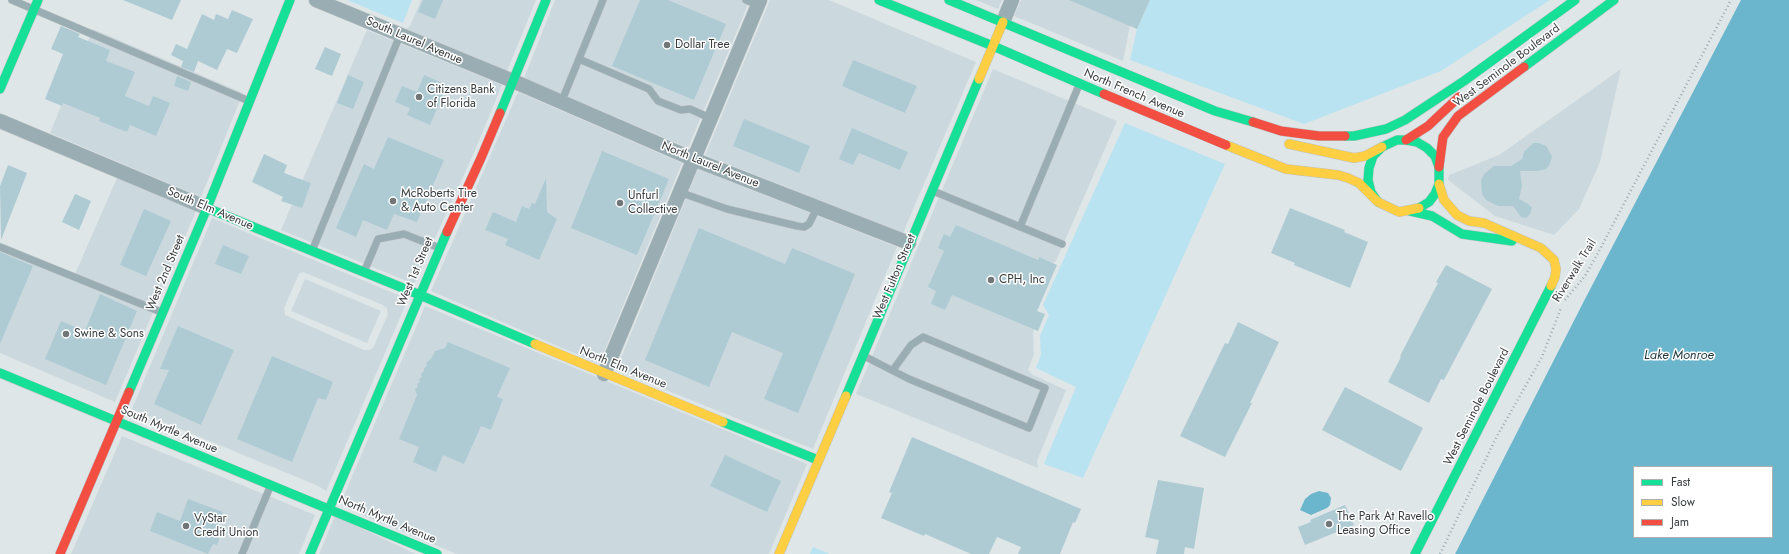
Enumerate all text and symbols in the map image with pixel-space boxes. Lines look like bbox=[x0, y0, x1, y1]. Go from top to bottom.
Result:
street label: South Laurel Avenue bbox=[364, 14, 464, 68]
street label: West Seminole Boulevard bbox=[1451, 21, 1563, 111]
place label: Dollar Tree bbox=[675, 38, 730, 52]
marker: Dollar Tree bbox=[662, 40, 672, 50]
street label: North French Avenue bbox=[1082, 66, 1186, 122]
place label: Citizens Bank of Florida bbox=[427, 83, 495, 111]
marker: Citizens Bank of Florida bbox=[414, 92, 424, 102]
street label: North Laurel Avenue bbox=[659, 139, 761, 191]
street label: South Elm Avenue bbox=[165, 184, 255, 234]
place label: McRoberts Tire & Auto Center bbox=[401, 187, 477, 215]
place label: Unfurl Collective bbox=[628, 189, 677, 217]
marker: McRoberts Tire & Auto Center bbox=[388, 196, 398, 206]
marker: Unfurl Collective bbox=[615, 198, 625, 208]
street label: West Fulton Street bbox=[871, 232, 919, 322]
street label: West 2nd Street bbox=[144, 233, 188, 313]
street label: West 1st Street bbox=[395, 235, 437, 309]
street label: Riverwalk Trail bbox=[1550, 237, 1600, 305]
place label: CPH, Inc bbox=[999, 273, 1045, 287]
marker: CPH, Inc bbox=[986, 275, 996, 285]
place label: Swine & Sons bbox=[74, 327, 144, 341]
marker: Swine & Sons bbox=[61, 329, 71, 339]
street label: North Elm Avenue bbox=[577, 344, 669, 392]
street label: West Seminole Boulevard bbox=[1441, 346, 1513, 468]
water label: Lake Monroe bbox=[1644, 348, 1714, 364]
street label: South Myrtle Avenue bbox=[118, 403, 220, 457]
legend bbox=[1633, 466, 1773, 538]
text: Fast bbox=[1671, 473, 1690, 491]
street label: North Myrtle Avenue bbox=[336, 493, 438, 547]
text: Slow bbox=[1671, 493, 1695, 511]
place label: The Park At Ravello Leasing Office bbox=[1337, 510, 1434, 538]
place label: VyStar Credit Union bbox=[194, 512, 259, 540]
text: Jam bbox=[1671, 513, 1689, 531]
marker: The Park At Ravello Leasing Office bbox=[1324, 519, 1334, 529]
marker: VyStar Credit Union bbox=[181, 521, 191, 531]

